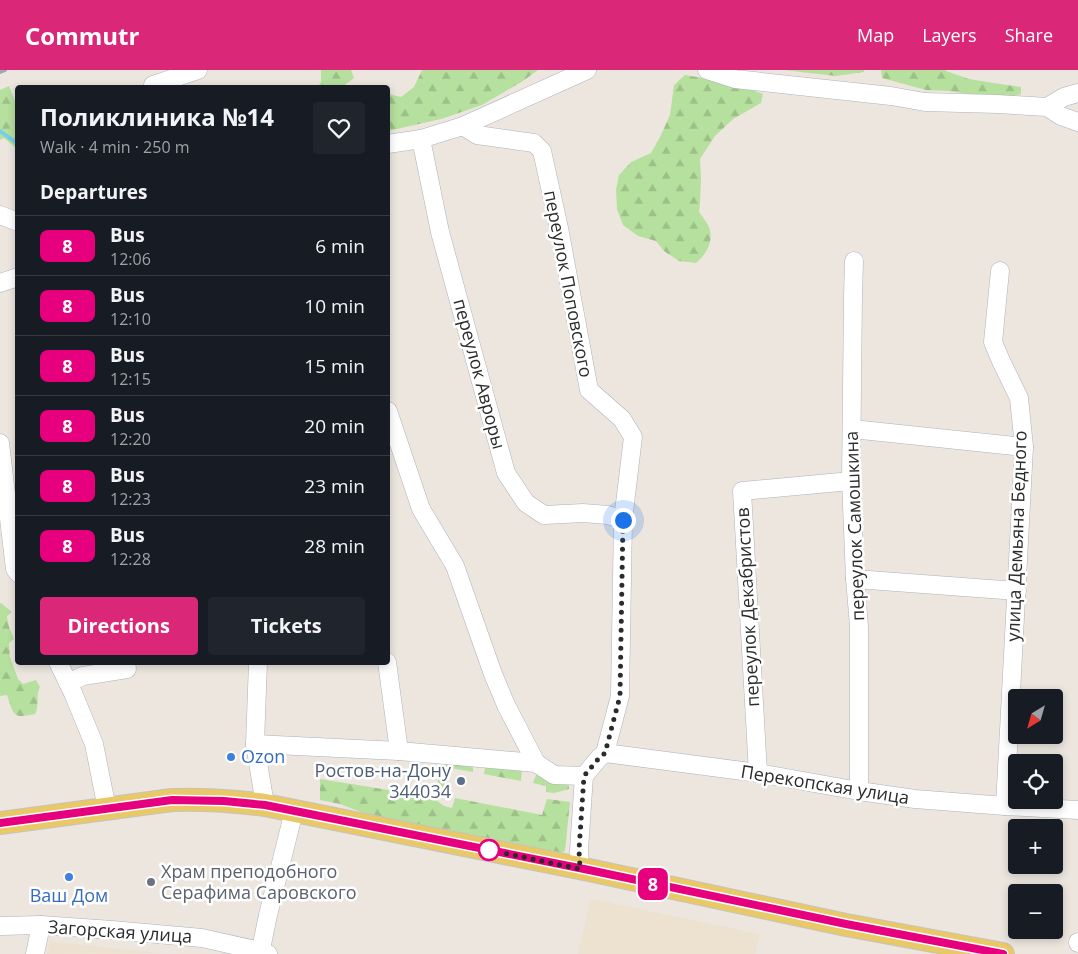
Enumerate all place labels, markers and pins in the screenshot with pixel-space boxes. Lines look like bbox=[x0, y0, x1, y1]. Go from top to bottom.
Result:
place label: Ozon bbox=[241, 744, 285, 768]
marker: Ozon bbox=[225, 751, 237, 763]
place label: Ростов-на-Дону 344034 bbox=[315, 758, 452, 803]
marker: Ростов-на-Дону 344034 bbox=[455, 775, 467, 787]
unlabelled marker bbox=[478, 839, 500, 861]
place label: Храм преподобного Серафима Саровского bbox=[161, 859, 357, 904]
marker: Ваш Дом bbox=[63, 871, 75, 883]
marker: Храм преподобного Серафима Саровского bbox=[145, 876, 157, 888]
place label: Ваш Дом bbox=[30, 883, 108, 907]

